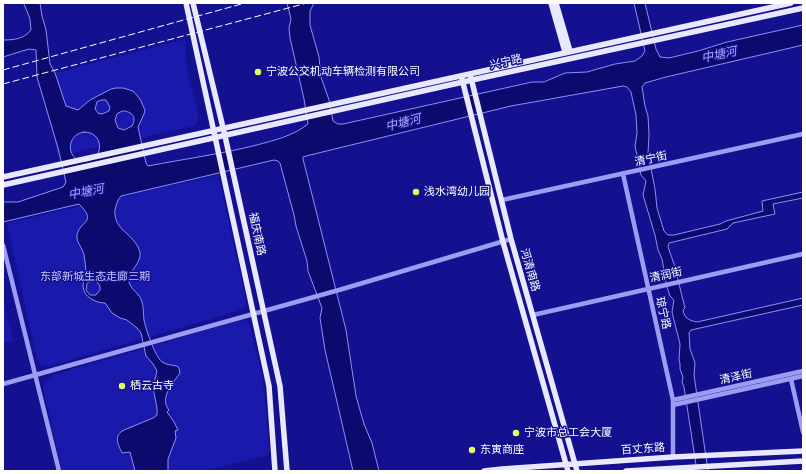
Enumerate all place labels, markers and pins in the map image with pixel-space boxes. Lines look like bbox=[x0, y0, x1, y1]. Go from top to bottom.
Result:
place label: 宁波公交机动车辆检测有限公司 bbox=[266, 65, 420, 79]
marker: 宁波公交机动车辆检测有限公司 bbox=[253, 67, 263, 77]
place label: 浅水湾幼儿园 bbox=[424, 185, 490, 199]
marker: 浅水湾幼儿园 bbox=[411, 187, 421, 197]
place label: 栖云古寺 bbox=[130, 379, 174, 393]
marker: 栖云古寺 bbox=[117, 381, 127, 391]
place label: 宁波市总工会大厦 bbox=[524, 426, 612, 440]
marker: 宁波市总工会大厦 bbox=[511, 428, 521, 438]
place label: 东寅商座 bbox=[480, 443, 524, 457]
marker: 东寅商座 bbox=[467, 445, 477, 455]

